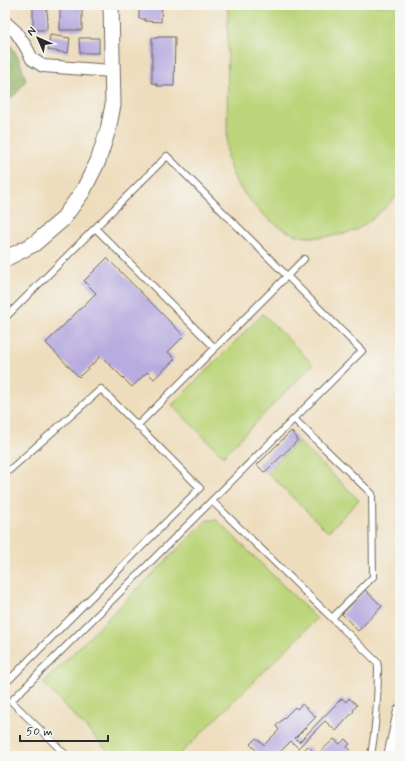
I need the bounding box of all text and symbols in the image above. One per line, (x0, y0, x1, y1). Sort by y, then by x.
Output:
north arrow (18, 18, 58, 58)
text: N (24, 24, 39, 39)
scale bar (20, 717, 108, 743)
text: 50 m (26, 724, 53, 740)

